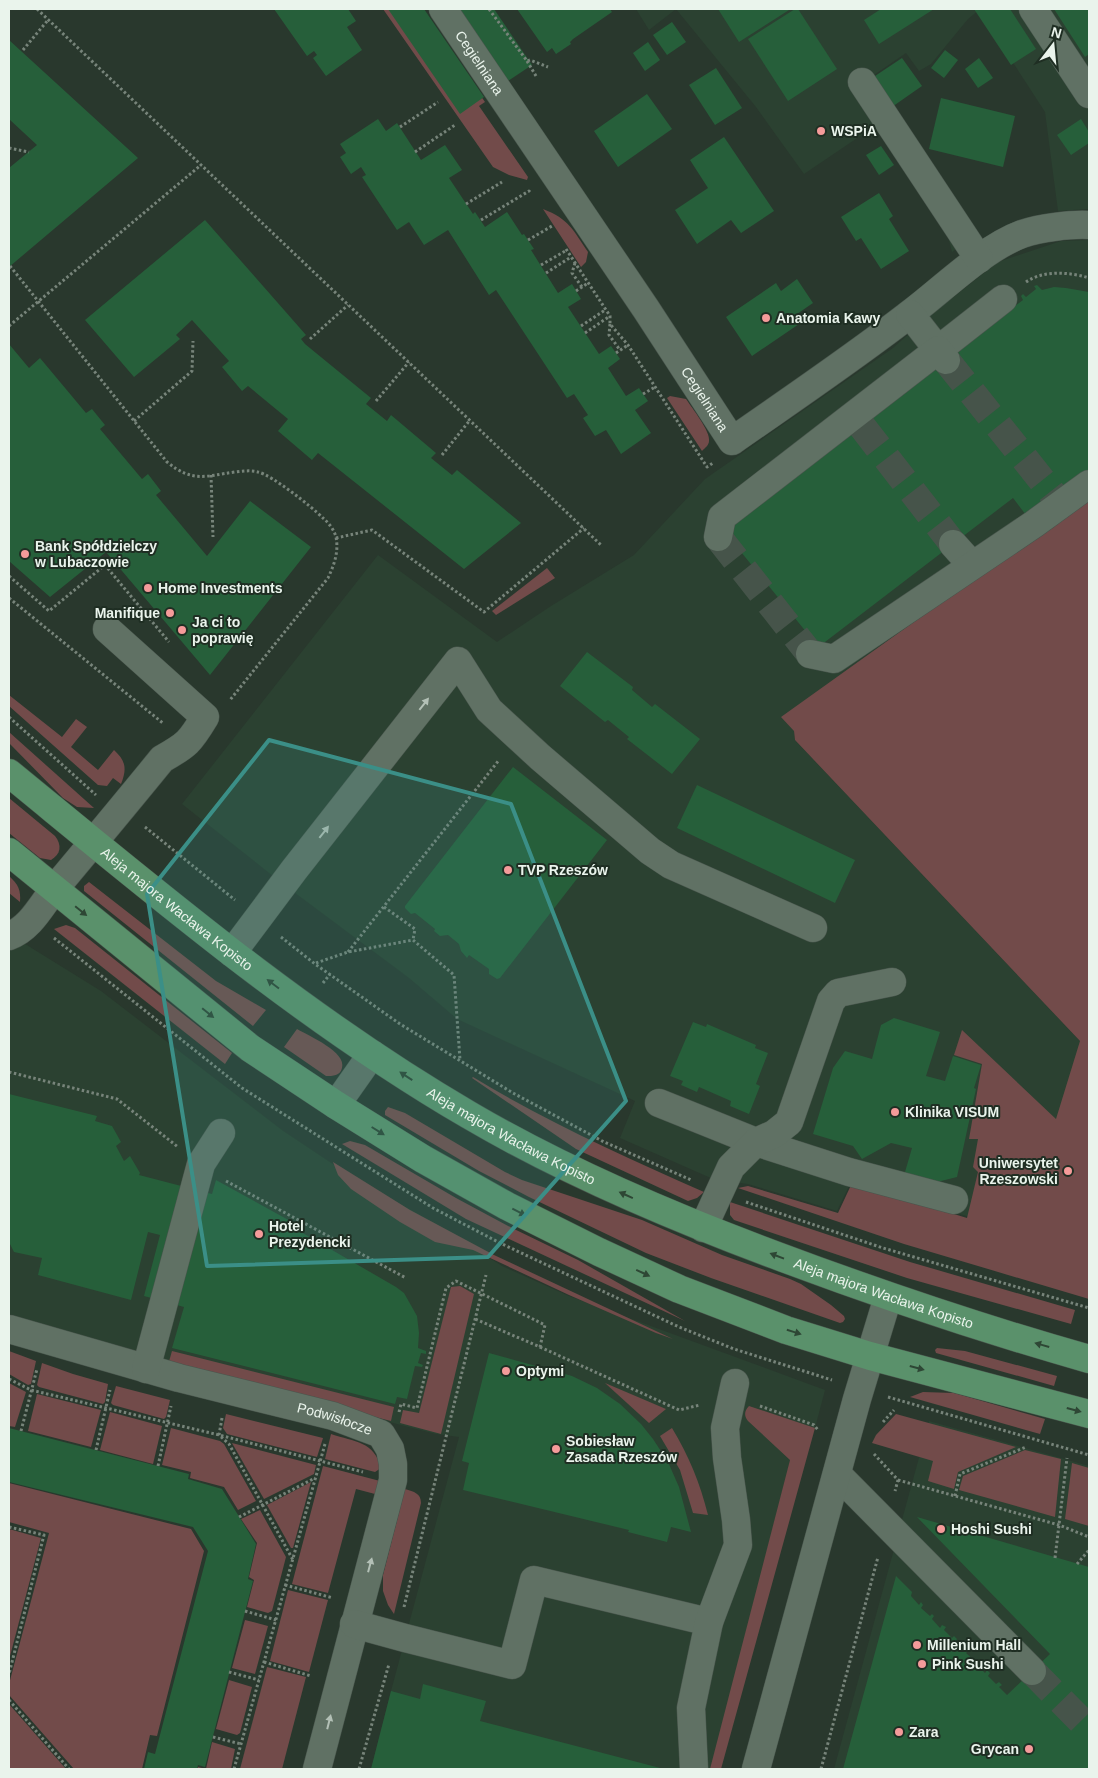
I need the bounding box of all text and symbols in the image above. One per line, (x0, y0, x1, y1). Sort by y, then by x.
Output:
north arrow (1028, 20, 1078, 70)
text: N (1050, 23, 1064, 42)
street label: Cegielniana (452, 28, 507, 98)
place label: WSPiA (831, 123, 877, 139)
marker: WSPiA (815, 125, 827, 137)
place label: Anatomia Kawy (776, 310, 880, 326)
marker: Anatomia Kawy (760, 312, 772, 324)
street label: Cegielniana (678, 364, 732, 435)
place label: Bank Spółdzielczy w Lubaczowie (34, 538, 157, 570)
marker: Bank Spółdzielczy w Lubaczowie (19, 548, 31, 560)
place label: Home Investments (158, 580, 283, 596)
marker: Home Investments (142, 582, 154, 594)
place label: Manifique (95, 605, 160, 621)
marker: Manifique (164, 607, 176, 619)
place label: Ja ci to poprawię (192, 614, 254, 646)
marker: Ja ci to poprawię (176, 624, 188, 636)
one-way arrow (419, 698, 430, 711)
one-way arrow (319, 825, 329, 839)
street label: Aleja majora Wacława Kopisto (98, 844, 256, 974)
place label: TVP Rzeszów (518, 862, 608, 878)
marker: TVP Rzeszów (502, 864, 514, 876)
one-way arrow (74, 906, 87, 917)
one-way arrow (266, 979, 280, 989)
one-way arrow (201, 1008, 214, 1019)
one-way arrow (400, 1072, 413, 1081)
street label: Aleja majora Wacława Kopisto (424, 1084, 598, 1188)
place label: Klinika VISUM (905, 1104, 999, 1120)
marker: Klinika VISUM (889, 1106, 901, 1118)
one-way arrow (371, 1126, 384, 1136)
place label: Uniwersytet Rzeszowski (979, 1155, 1058, 1187)
marker: Uniwersytet Rzeszowski (1062, 1165, 1074, 1177)
one-way arrow (619, 1190, 633, 1198)
one-way arrow (511, 1208, 526, 1216)
place label: Hotel Prezydencki (269, 1218, 351, 1250)
marker: Hotel Prezydencki (253, 1228, 265, 1240)
one-way arrow (769, 1252, 784, 1259)
street label: Aleja majora Wacława Kopisto (792, 1255, 976, 1332)
one-way arrow (636, 1269, 650, 1277)
one-way arrow (787, 1329, 802, 1337)
one-way arrow (1035, 1341, 1050, 1349)
place label: Optymi (516, 1363, 564, 1379)
one-way arrow (910, 1364, 925, 1372)
marker: Optymi (500, 1365, 512, 1377)
street label: Podwisłocze (296, 1399, 375, 1438)
one-way arrow (1067, 1406, 1082, 1414)
place label: Sobiesław Zasada Rzeszów (566, 1433, 677, 1465)
marker: Sobiesław Zasada Rzeszów (550, 1443, 562, 1455)
place label: Hoshi Sushi (951, 1521, 1032, 1537)
marker: Hoshi Sushi (935, 1523, 947, 1535)
one-way arrow (366, 1557, 374, 1572)
place label: Millenium Hall (927, 1637, 1021, 1653)
marker: Millenium Hall (911, 1639, 923, 1651)
place label: Pink Sushi (932, 1656, 1004, 1672)
marker: Pink Sushi (916, 1658, 928, 1670)
one-way arrow (325, 1715, 333, 1730)
place label: Zara (909, 1724, 939, 1740)
marker: Zara (893, 1726, 905, 1738)
place label: Grycan (971, 1741, 1019, 1757)
marker: Grycan (1023, 1743, 1035, 1755)

